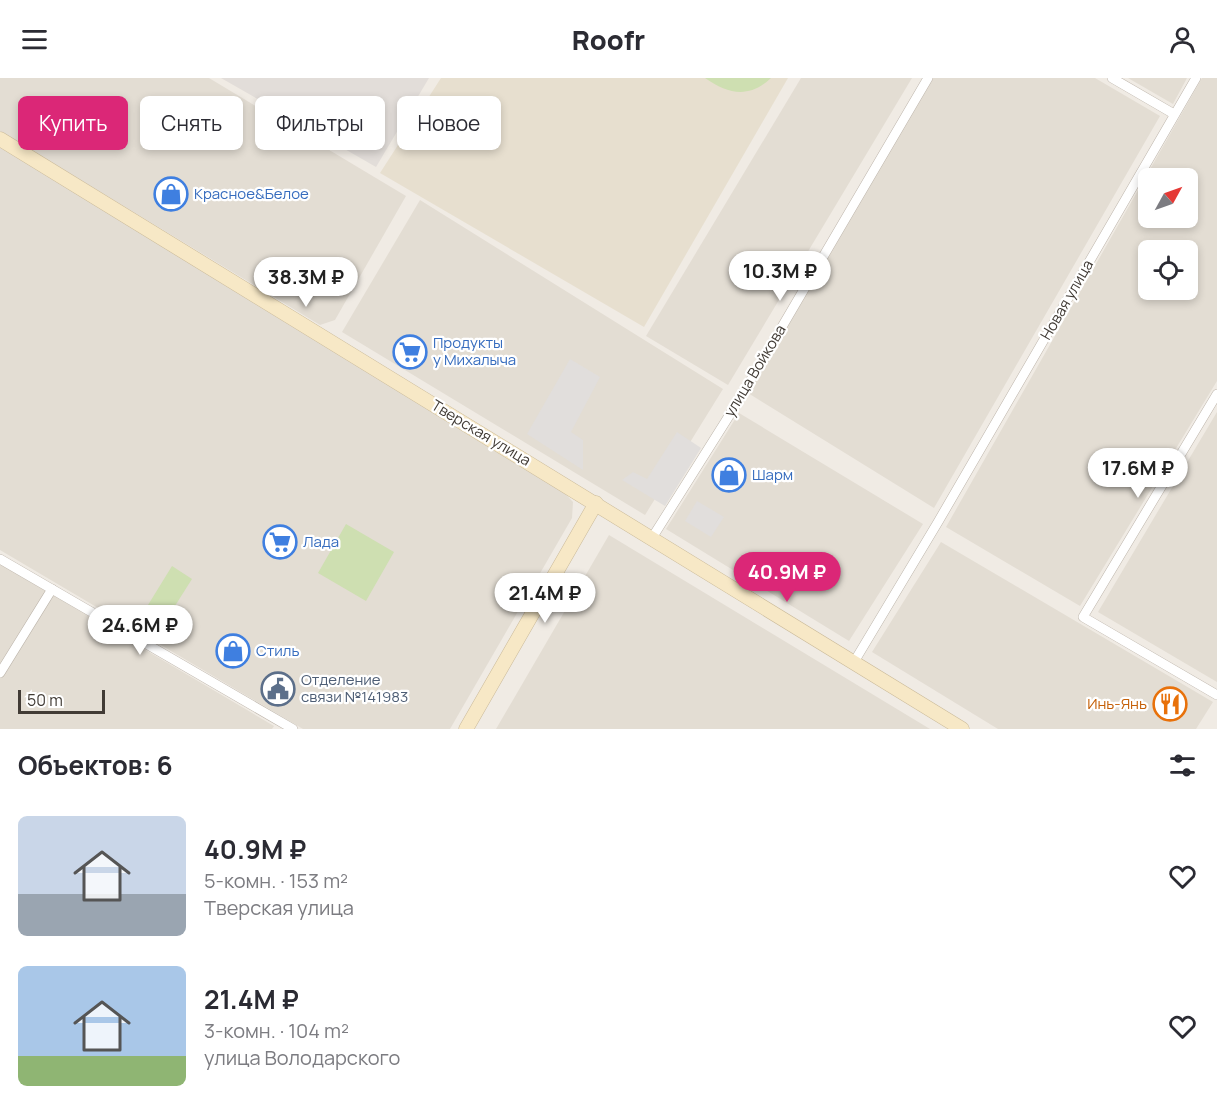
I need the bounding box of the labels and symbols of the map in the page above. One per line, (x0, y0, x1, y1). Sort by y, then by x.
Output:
north arrow (1138, 168, 1198, 228)
shop icon: Красное&Белое (153, 176, 189, 212)
place label: Красное&Белое (194, 183, 309, 204)
pin: 10.3M ₽ (725, 251, 835, 302)
street label: Новая улица (1035, 256, 1098, 344)
pin: 38.3M ₽ (251, 257, 361, 308)
street label: улица Войкова (719, 321, 790, 421)
place label: Продукты у Михалыча (433, 332, 516, 370)
supermarket icon: Продукты у Михалыча (392, 334, 428, 370)
street label: Тверская улица (428, 395, 535, 471)
pin: 17.6M ₽ (1083, 448, 1193, 499)
shop icon: Шарм (711, 457, 747, 493)
place label: Шарм (752, 464, 793, 485)
supermarket icon: Лада (262, 524, 298, 560)
place label: Лада (303, 531, 339, 552)
pin: 40.9M ₽ (732, 552, 842, 603)
pin: 21.4M ₽ (490, 573, 600, 624)
pin: 24.6M ₽ (85, 605, 195, 656)
shop icon: Стиль (215, 633, 251, 669)
place label: Стиль (256, 640, 300, 661)
place label: Отделение связи №141983 (301, 669, 408, 707)
public building icon: Отделение связи №141983 (260, 671, 296, 707)
restaurant icon: Инь-Янь (1152, 686, 1188, 722)
scale bar (18, 687, 105, 714)
place label: Инь-Янь (1087, 693, 1147, 714)

